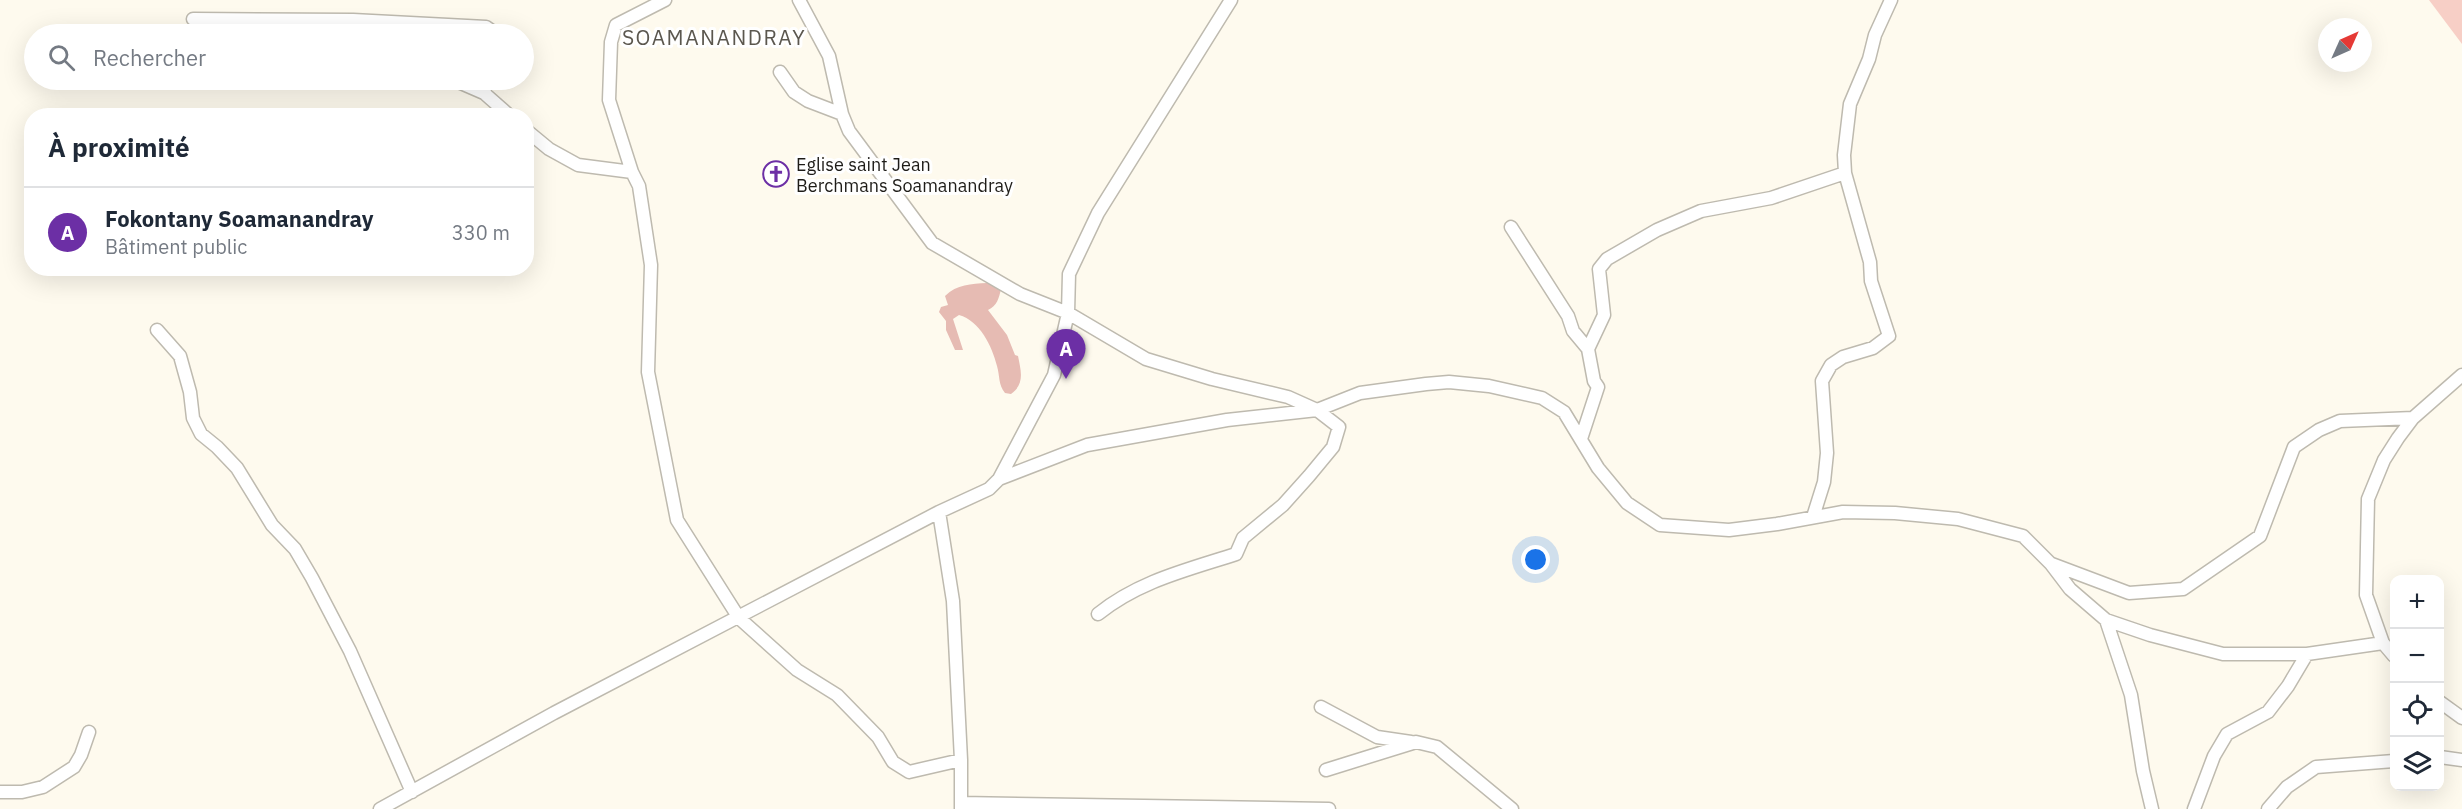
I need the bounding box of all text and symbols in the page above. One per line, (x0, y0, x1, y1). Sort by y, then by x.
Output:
north arrow (2318, 18, 2372, 72)
district label: SOAMANANDRAY (622, 23, 806, 51)
search box (24, 24, 534, 90)
icon: search (45, 41, 78, 74)
text: Rechercher (93, 43, 206, 72)
text: À proximité (48, 130, 190, 164)
place label: Eglise saint Jean Berchmans Soamanandray (796, 153, 1013, 197)
church icon: Eglise saint Jean Berchmans Soamanandray (761, 159, 791, 189)
text: Fokontany Soamanandray (105, 204, 374, 233)
text: A (61, 219, 74, 246)
text: 330 m (452, 219, 510, 246)
text: Bâtiment public (105, 233, 247, 260)
pin: A (1046, 330, 1086, 379)
your location (1521, 545, 1550, 574)
map controls (2390, 575, 2444, 791)
button: + (2390, 575, 2444, 629)
button: − (2390, 629, 2444, 683)
button: locate (2390, 683, 2444, 737)
button: layers (2390, 737, 2444, 791)

